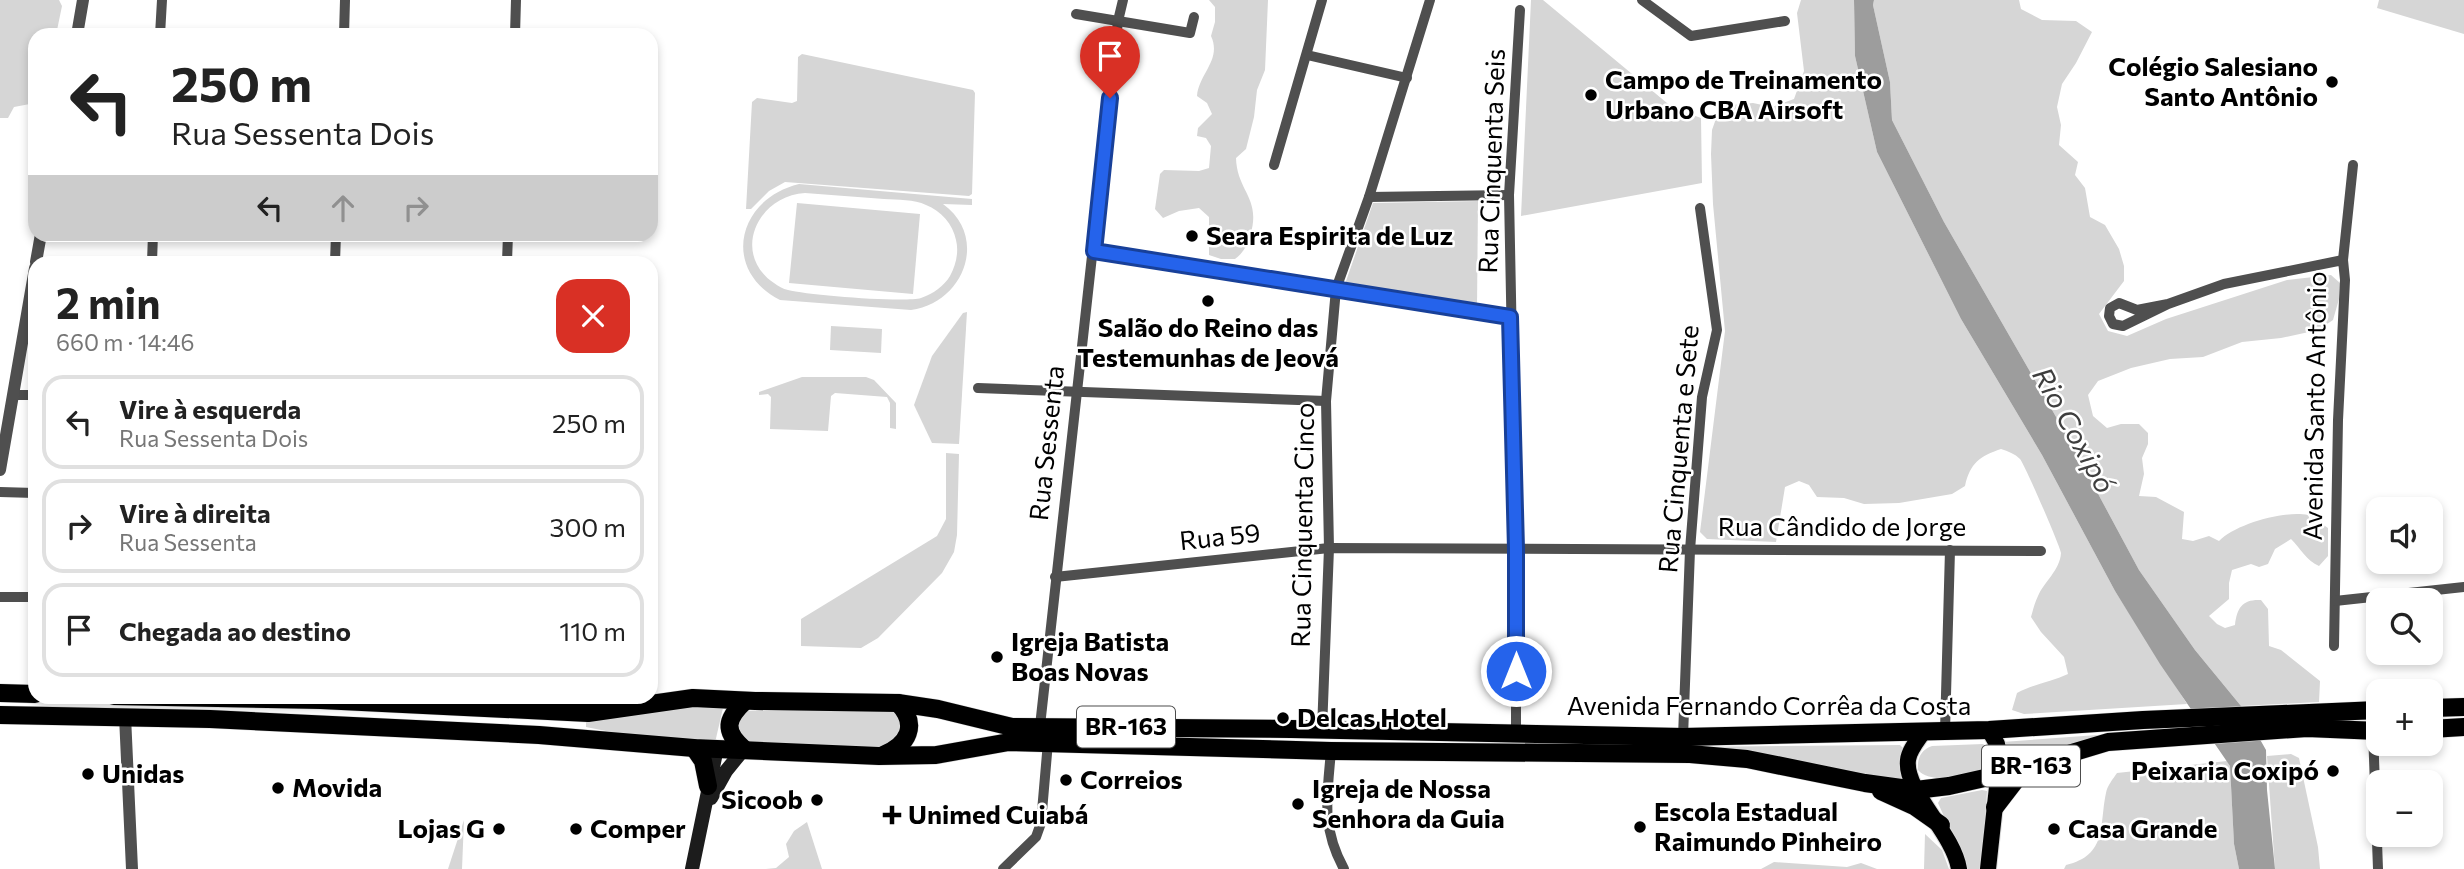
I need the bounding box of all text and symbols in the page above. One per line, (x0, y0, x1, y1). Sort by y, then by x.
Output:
pin (1080, 26, 1140, 98)
icon: arrive (1091, 37, 1129, 75)
street label: Rua Cinquenta Seis (1471, 48, 1510, 274)
place label: Colégio Salesiano Santo Antônio (2108, 50, 2318, 111)
text: 250 m (171, 52, 312, 112)
icon: left (56, 56, 147, 147)
place label: Campo de Treinamento Urbano CBA Airsoft (1605, 63, 1882, 124)
marker: Colégio Salesiano Santo Antônio (2324, 74, 2340, 90)
marker: Campo de Treinamento Urbano CBA Airsoft (1583, 87, 1599, 103)
text: Rua Sessenta Dois (171, 112, 434, 152)
icon: left (251, 189, 289, 227)
icon: ahead (324, 189, 362, 227)
icon: right (397, 189, 435, 227)
place label: Seara Espirita de Luz (1206, 219, 1453, 250)
marker: Seara Espirita de Luz (1184, 228, 1200, 244)
street label: Avenida Santo Antônio (2296, 271, 2331, 541)
text: 2 min (56, 276, 161, 328)
button: close (556, 279, 630, 353)
marker: Salão do Reino das Testemunhas de Jeová (1200, 293, 1216, 309)
place label: Salão do Reino das Testemunhas de Jeová (1077, 311, 1339, 372)
street label: Rua Cinquenta e Sete (1651, 323, 1704, 574)
text: 660 m · 14:46 (56, 328, 194, 356)
water label: Rio Coxipó (2026, 361, 2123, 498)
street label: Rua Sessenta (1022, 364, 1069, 522)
text: Vire à esquerda (119, 393, 301, 424)
street label: Rua Cinquenta Cinco (1284, 402, 1319, 648)
icon: left (60, 403, 98, 441)
text: 250 m (552, 407, 626, 438)
text: Rua Sessenta Dois (119, 424, 308, 452)
text: Vire à direita (119, 497, 271, 528)
map controls (2366, 497, 2443, 847)
button: sound (2366, 497, 2443, 574)
icon: right (60, 507, 98, 545)
street label: Rua Cândido de Jorge (1718, 510, 1966, 541)
text: 300 m (550, 511, 626, 542)
street label: Rua 59 (1178, 516, 1262, 555)
text: Rua Sessenta (119, 528, 257, 556)
button: search (2366, 588, 2443, 665)
icon: arrive (60, 611, 98, 649)
text: Chegada ao destino (119, 615, 351, 646)
text: 110 m (559, 615, 626, 646)
place label: Igreja Batista Boas Novas (1011, 625, 1169, 686)
position arrow (1479, 634, 1553, 708)
marker: Igreja Batista Boas Novas (989, 649, 1005, 665)
button: + (2366, 679, 2443, 756)
street label: Avenida Fernando Corrêa da Costa (1567, 689, 1971, 720)
place label: Delcas Hotel (1297, 701, 1447, 732)
road number: BR-163 (1077, 706, 1175, 748)
marker: Delcas Hotel (1275, 710, 1291, 726)
road number: BR-163 (1982, 746, 2080, 786)
place label: Peixaria Coxipó (2131, 754, 2319, 785)
place label: Unidas (102, 757, 184, 788)
place label: Correios (1080, 763, 1183, 794)
marker: Peixaria Coxipó (2325, 763, 2341, 779)
marker: Unidas (80, 766, 96, 782)
button: − (2366, 770, 2443, 847)
place label: Movida (292, 771, 382, 802)
marker: Correios (1058, 772, 1074, 788)
place label: Igreja de Nossa Senhora da Guia (1312, 772, 1505, 833)
marker: Movida (270, 780, 286, 796)
place label: Sicoob (721, 783, 803, 814)
marker: Sicoob (809, 792, 825, 808)
place label: Escola Estadual Raimundo Pinheiro (1654, 795, 1882, 856)
marker: Igreja de Nossa Senhora da Guia (1290, 796, 1306, 812)
place label: Unimed Cuiabá (908, 798, 1088, 829)
marker: Unimed Cuiabá (882, 805, 902, 825)
place label: Lojas G (397, 812, 485, 843)
place label: Comper (590, 812, 686, 843)
place label: Casa Grande (2068, 812, 2217, 843)
marker: Escola Estadual Raimundo Pinheiro (1632, 819, 1648, 835)
marker: Lojas G (491, 821, 507, 837)
marker: Comper (568, 821, 584, 837)
marker: Casa Grande (2046, 821, 2062, 837)

